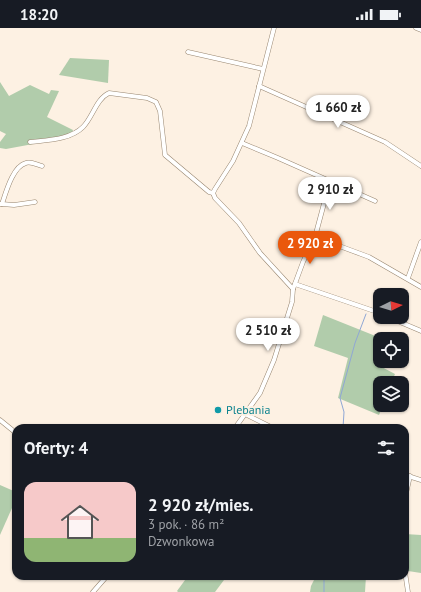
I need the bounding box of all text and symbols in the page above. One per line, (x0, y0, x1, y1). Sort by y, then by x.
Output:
text: 18:20 (20, 5, 58, 24)
pin: 1 660 zł (297, 95, 379, 129)
text: 1 660 zł (315, 99, 361, 116)
pin: 2 910 zł (289, 177, 371, 211)
text: 2 910 zł (307, 181, 353, 198)
pin: 2 920 zł (269, 231, 351, 265)
text: 2 920 zł (287, 235, 333, 252)
north arrow (373, 288, 409, 324)
map controls (373, 288, 409, 412)
pin: 2 510 zł (227, 318, 309, 352)
text: 2 510 zł (245, 322, 291, 339)
button: locate (373, 332, 409, 368)
button: layers (373, 376, 409, 412)
place label: Plebania (226, 402, 271, 417)
marker: Plebania (213, 405, 223, 415)
text: Oferty: 4 (24, 437, 88, 459)
icon: filters (375, 437, 397, 459)
text: 2 920 zł/mies. (148, 494, 254, 516)
icon: home (56, 498, 104, 546)
text: 3 pok. · 86 m² (148, 516, 224, 533)
text: Dzwonkowa (148, 533, 214, 550)

